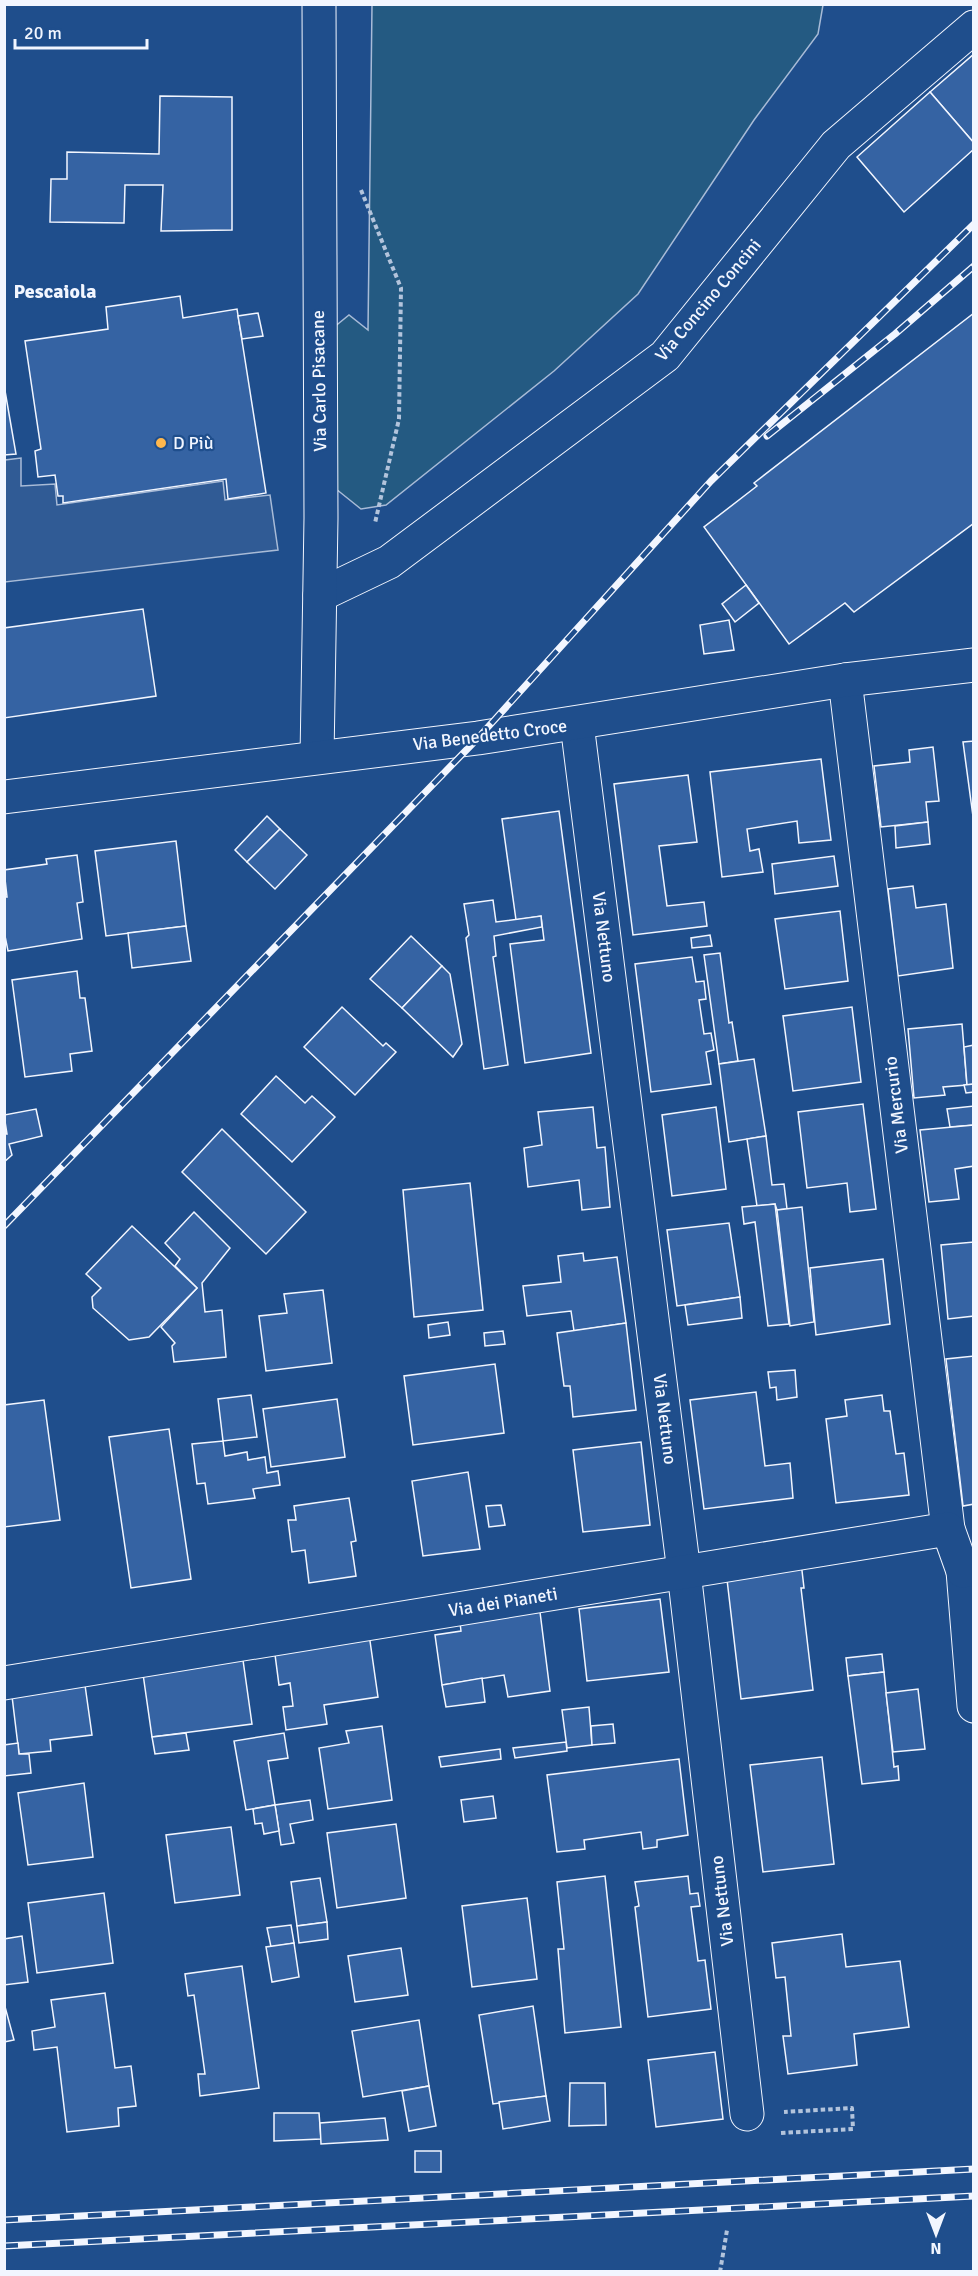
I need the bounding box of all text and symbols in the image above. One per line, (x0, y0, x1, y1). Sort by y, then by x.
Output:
scale bar (15, 12, 147, 50)
text: 20 m (24, 22, 62, 44)
street label: Via Concino Concini (650, 234, 766, 366)
district label: Pescaiola (14, 279, 96, 304)
street label: Via Carlo Pisacane (307, 310, 331, 452)
place label: D Più (173, 432, 214, 454)
marker: D Più (154, 436, 168, 450)
street label: Via Benedetto Croce (412, 715, 568, 755)
street label: Via Nettuno (588, 890, 620, 984)
street label: Via Mercurio (879, 1055, 913, 1155)
street label: Via Nettuno (649, 1372, 681, 1466)
street label: Via dei Pianeti (447, 1583, 559, 1621)
street label: Via Nettuno (706, 1854, 738, 1948)
north arrow (906, 2204, 966, 2264)
text: N (930, 2238, 942, 2258)

